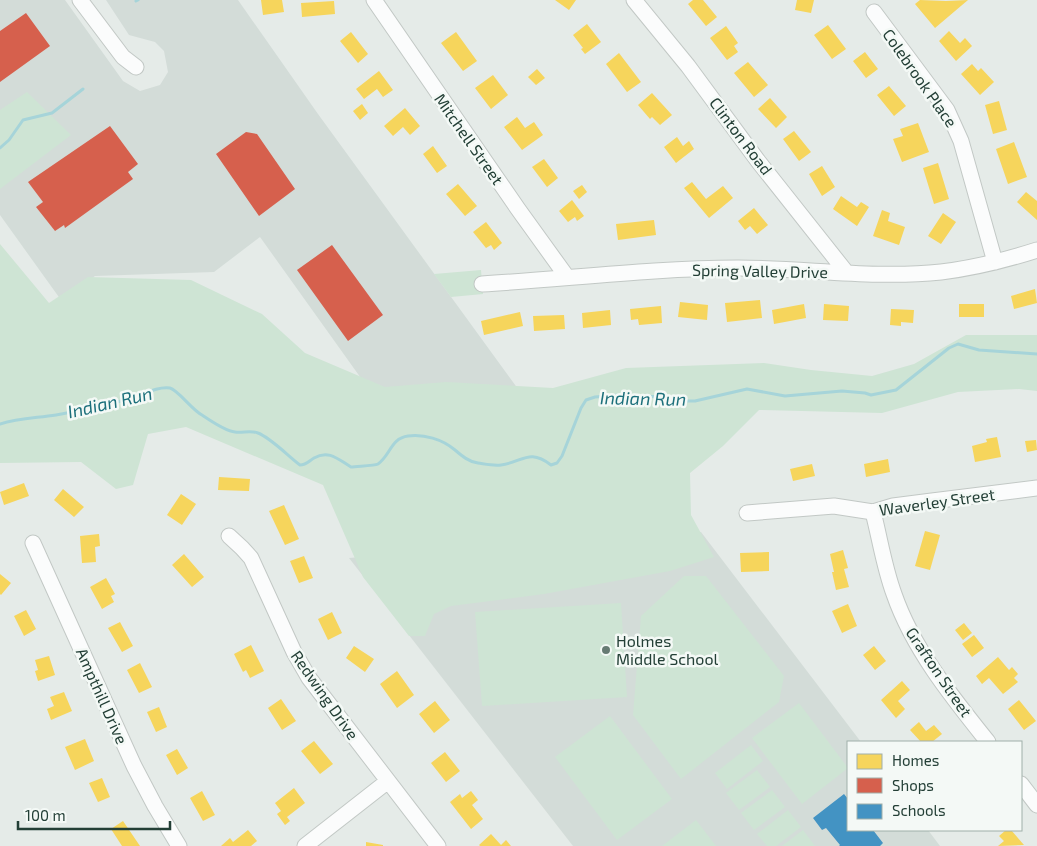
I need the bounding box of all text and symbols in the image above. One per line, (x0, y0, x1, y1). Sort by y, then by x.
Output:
street label: Colebrook Place (879, 25, 961, 131)
street label: Mitchell Street (431, 89, 508, 188)
street label: Clinton Road (706, 93, 777, 178)
street label: Spring Valley Drive (692, 260, 828, 281)
water label: Indian Run (65, 382, 154, 422)
water label: Indian Run (600, 386, 686, 410)
street label: Waverley Street (878, 484, 996, 519)
street label: Grafton Street (903, 623, 976, 720)
place label: Holmes Middle School (616, 631, 719, 668)
marker: Holmes Middle School (600, 644, 612, 656)
street label: Ampthill Drive (73, 645, 132, 747)
street label: Redwing Drive (288, 646, 363, 743)
legend (847, 741, 1022, 831)
text: Homes (892, 751, 939, 769)
text: Shops (892, 776, 934, 794)
scale bar (18, 798, 170, 830)
text: Schools (892, 801, 946, 819)
text: 100 m (25, 806, 66, 824)

